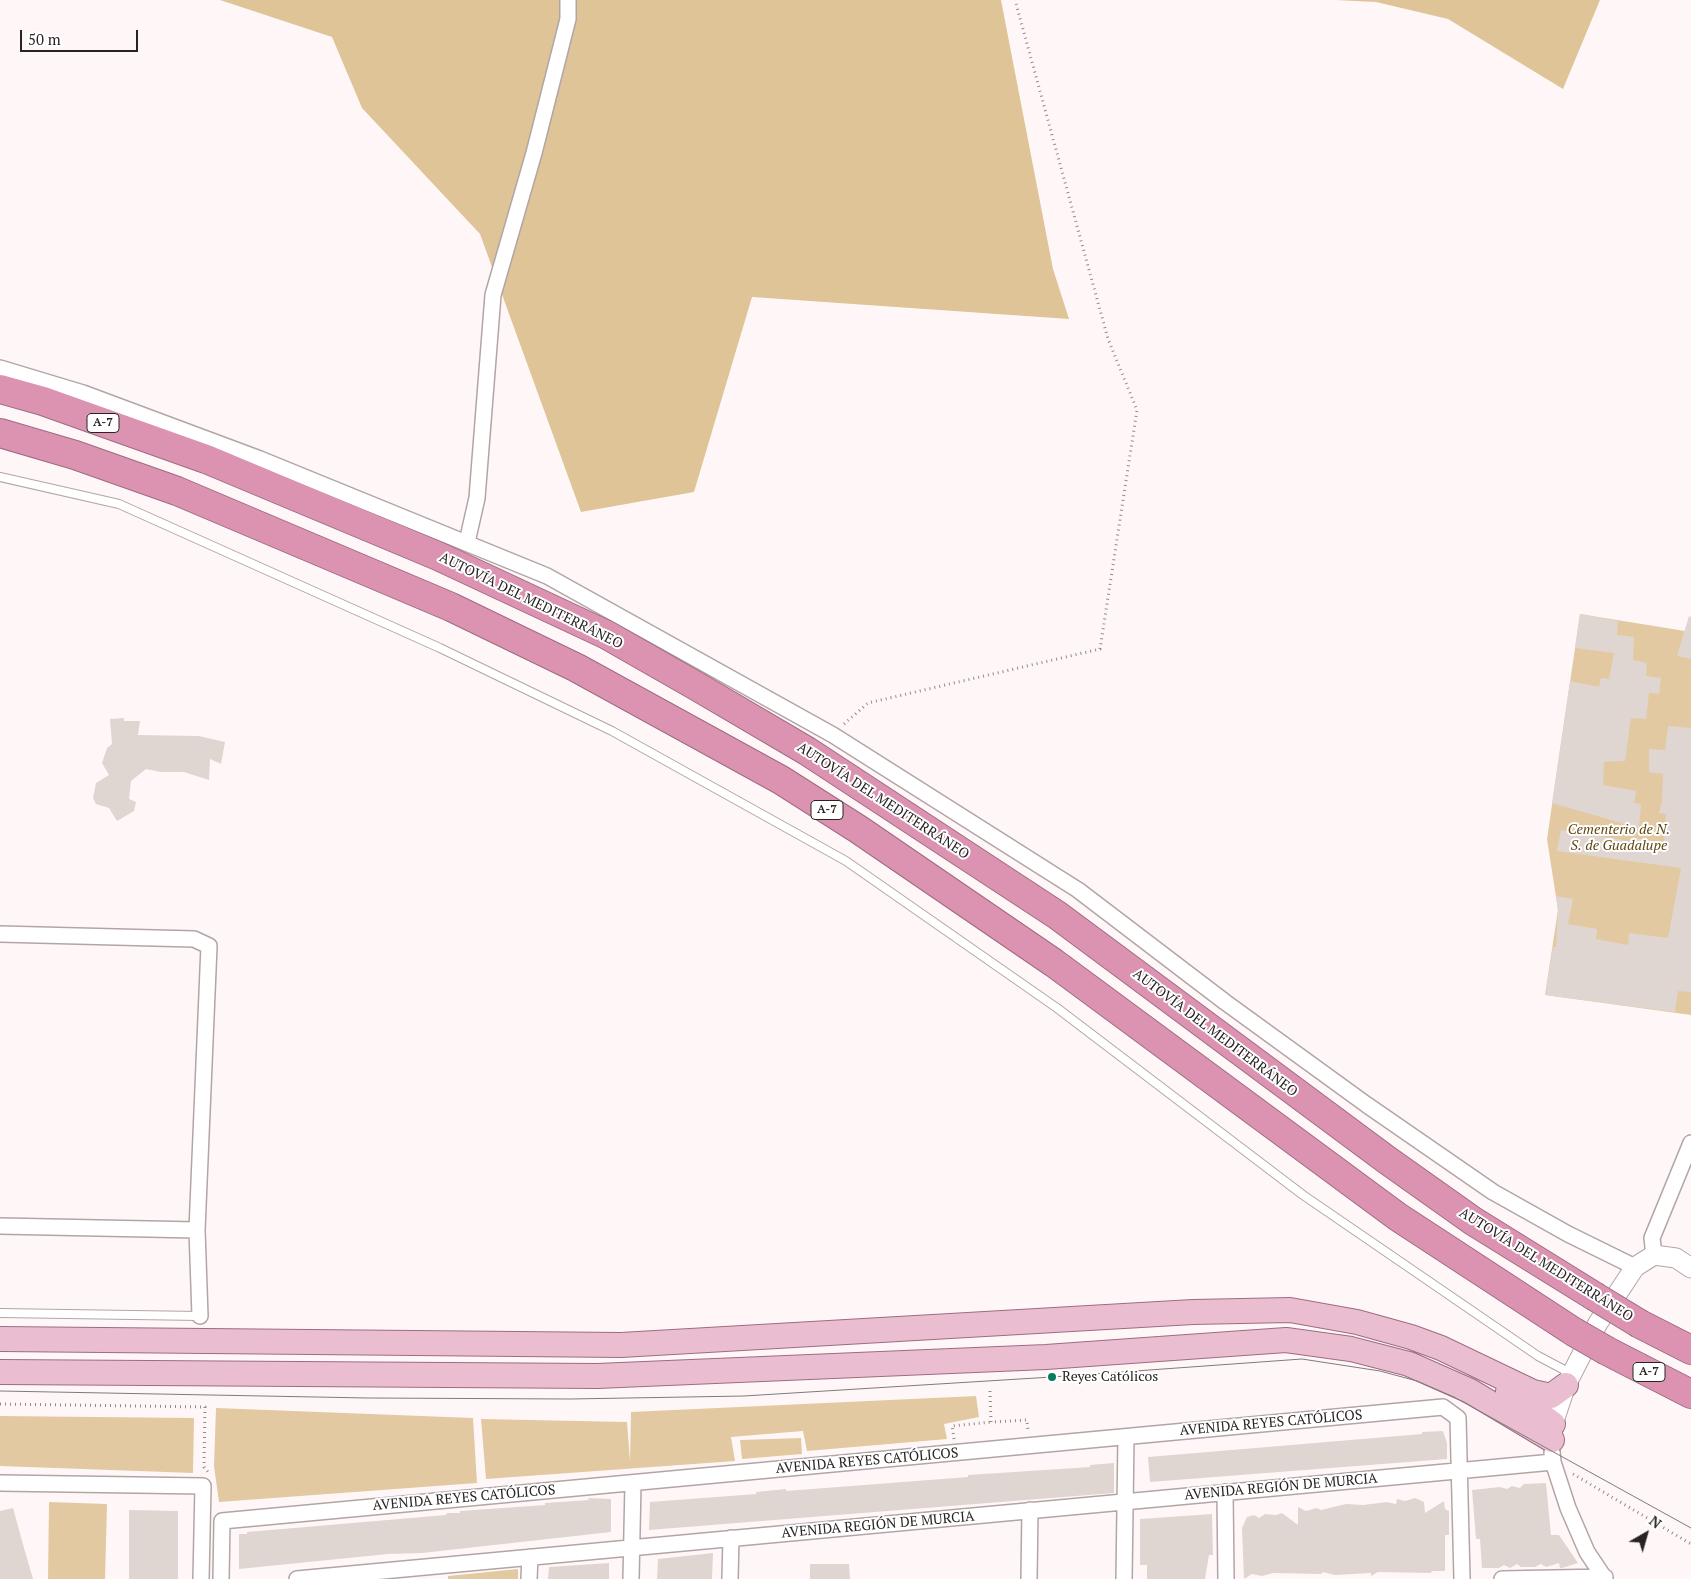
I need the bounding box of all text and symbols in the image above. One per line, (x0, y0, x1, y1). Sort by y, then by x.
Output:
scale bar (22, 20, 140, 52)
text: 50 m (28, 29, 61, 49)
road number: A-7 (87, 413, 119, 432)
street label: AUTOVÍA DEL MEDITERRÁNEO (437, 549, 625, 653)
street label: AUTOVÍA DEL MEDITERRÁNEO (794, 739, 972, 863)
road number: A-7 (811, 800, 843, 820)
park label: Cementerio de N. S. de Guadalupe (1568, 822, 1670, 854)
street label: AUTOVÍA DEL MEDITERRÁNEO (1129, 966, 1301, 1100)
street label: AUTOVÍA DEL MEDITERRÁNEO (1456, 1204, 1636, 1326)
road number: A-7 (1633, 1362, 1665, 1381)
place label: Reyes Católicos (1062, 1369, 1158, 1385)
marker: Reyes Católicos (1046, 1371, 1058, 1383)
street label: AVENIDA REYES CATÓLICOS (1179, 1407, 1363, 1439)
street label: AVENIDA REYES CATÓLICOS (775, 1445, 959, 1477)
street label: AVENIDA REGIÓN DE MURCIA (1184, 1470, 1378, 1504)
street label: AVENIDA REYES CATÓLICOS (372, 1482, 556, 1514)
street label: AVENIDA REGIÓN DE MURCIA (781, 1508, 975, 1542)
north arrow (1621, 1509, 1671, 1559)
text: N (1646, 1511, 1666, 1533)

